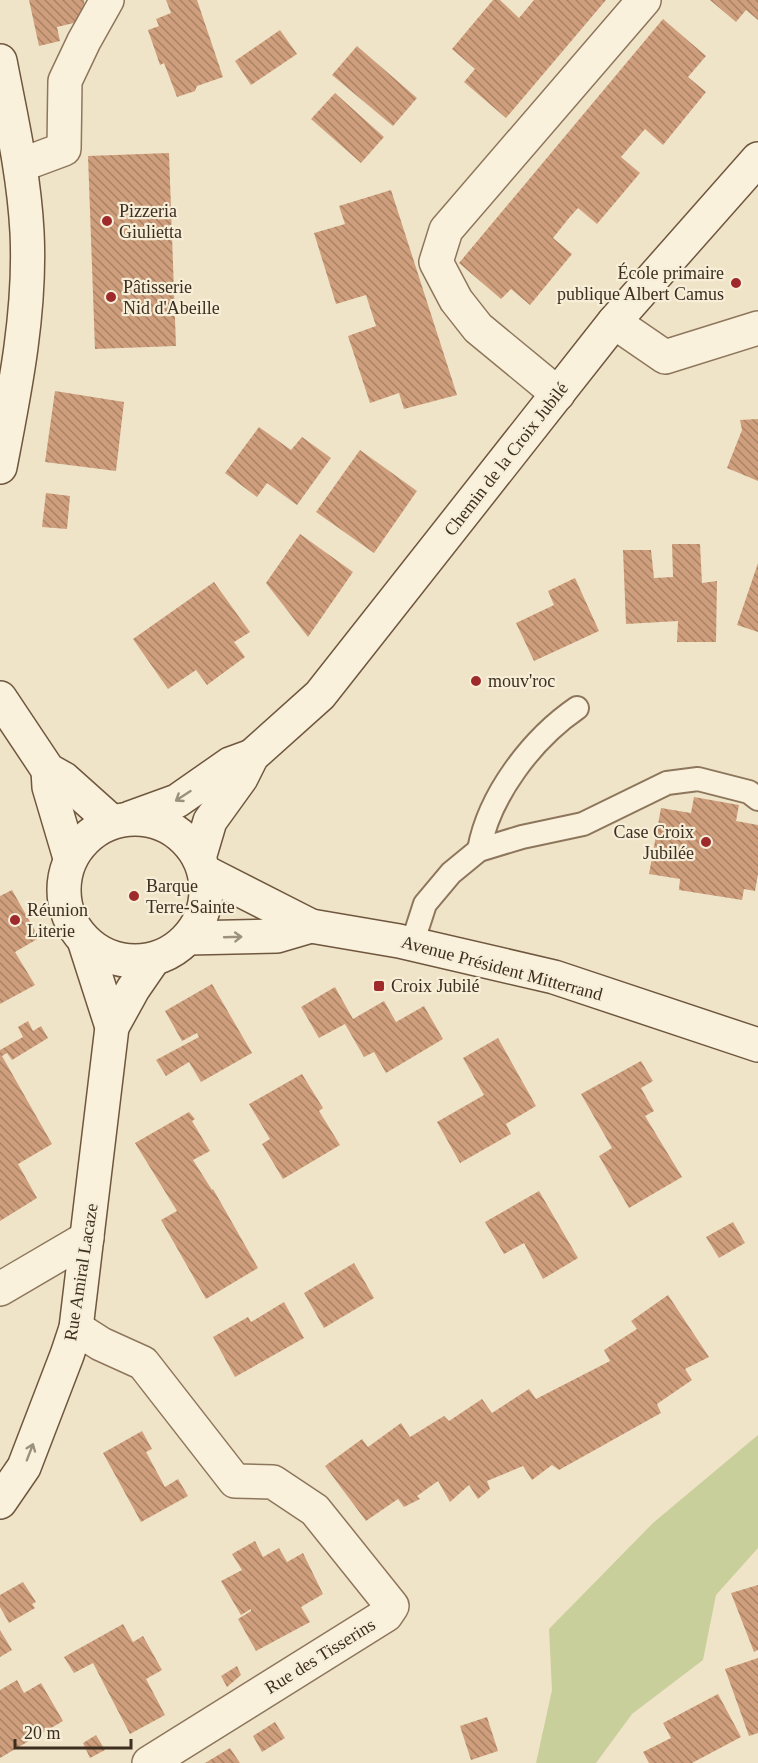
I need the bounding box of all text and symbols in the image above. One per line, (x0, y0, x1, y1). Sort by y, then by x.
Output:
place label: Pizzeria Giulietta (119, 201, 182, 242)
marker: Pizzeria Giulietta (100, 214, 114, 228)
place label: École primaire publique Albert Camus (557, 262, 724, 304)
marker: École primaire publique Albert Camus (729, 276, 743, 290)
place label: Pâtisserie Nid d'Abeille (123, 277, 220, 318)
marker: Pâtisserie Nid d'Abeille (104, 290, 118, 304)
street label: Chemin de la Croix Jubilé (440, 378, 572, 540)
place label: mouv'roc (488, 671, 555, 691)
marker: mouv'roc (469, 674, 483, 688)
one-way arrow (175, 791, 192, 803)
place label: Case Croix Jubilée (614, 822, 694, 863)
marker: Case Croix Jubilée (699, 835, 713, 849)
place label: Barque Terre-Sainte (146, 876, 235, 917)
marker: Barque Terre-Sainte (127, 889, 141, 903)
place label: Réunion Literie (27, 900, 88, 941)
marker: Réunion Literie (8, 913, 22, 927)
one-way arrow (222, 931, 242, 943)
street label: Avenue Président Mitterrand (399, 931, 605, 1005)
place label: Croix Jubilé (391, 976, 480, 996)
marker: Croix Jubilé (372, 979, 386, 993)
street label: Rue Amiral Lacaze (60, 1202, 102, 1342)
one-way arrow (25, 1443, 36, 1462)
street label: Rue des Tisserins (261, 1614, 379, 1698)
scale bar (15, 1712, 130, 1750)
text: 20 m (24, 1723, 61, 1743)

